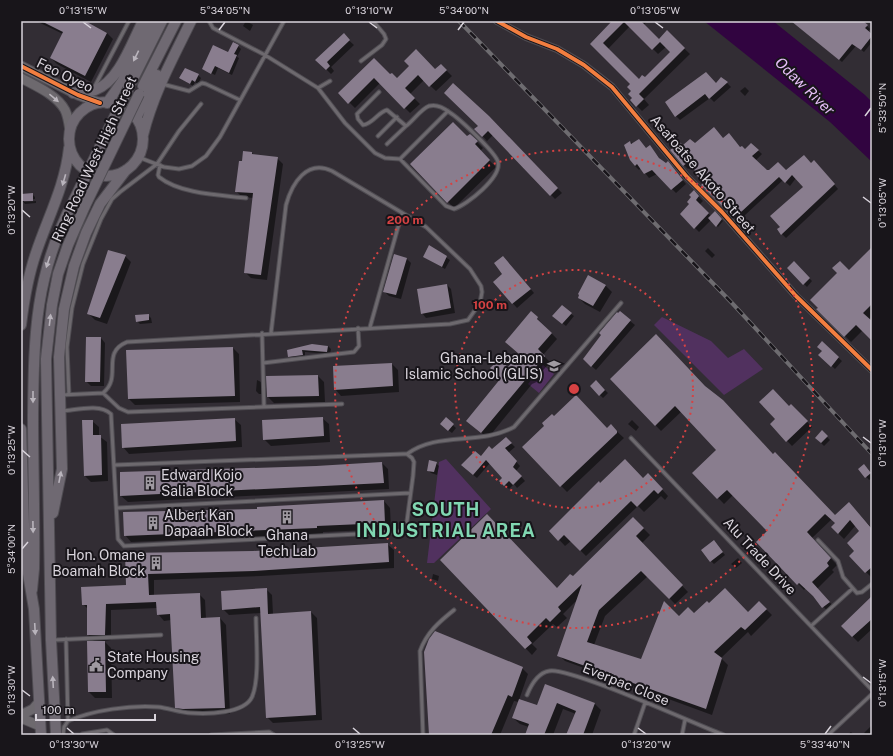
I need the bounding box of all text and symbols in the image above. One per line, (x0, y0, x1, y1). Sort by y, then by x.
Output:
text: 0°13'15"W (59, 4, 107, 16)
text: 5°34'05"N (200, 4, 250, 16)
text: 0°13'10"W (345, 4, 393, 16)
text: 5°34'00"N (439, 4, 489, 16)
text: 0°13'05"W (630, 4, 680, 16)
one-way arrow (133, 50, 139, 61)
street label: Feo Oyeo (34, 54, 96, 96)
water label: Odaw River (772, 54, 838, 119)
street label: Ring Road West High Street (49, 74, 139, 244)
text: 5°33'50"N (876, 83, 888, 133)
one-way arrow (48, 94, 59, 103)
street label: Asafoatse Akoto Street (647, 112, 759, 236)
one-way arrow (60, 174, 66, 186)
text: 0°13'05"W (876, 178, 888, 228)
text: 0°13'20"W (5, 185, 17, 235)
text: 200 m (387, 213, 423, 227)
one-way arrow (45, 256, 51, 268)
text: 100 m (473, 298, 507, 312)
one-way arrow (47, 314, 53, 326)
place label: Ghana-Lebanon Islamic School (GLIS) (405, 350, 543, 382)
school or university icon: Ghana-Lebanon Islamic School (GLIS) (546, 358, 562, 374)
centre of rings (567, 382, 581, 396)
one-way arrow (30, 391, 36, 404)
text: 0°13'10"W (876, 419, 888, 467)
text: 0°13'25"W (5, 425, 17, 475)
place label: Edward Kojo Salia Block (161, 467, 242, 499)
one-way arrow (57, 471, 63, 483)
building icon: Edward Kojo Salia Block (142, 475, 158, 491)
district label: SOUTH INDUSTRIAL AREA (356, 499, 536, 541)
place label: Albert Kan Dapaah Block (164, 507, 253, 539)
building icon: Ghana Tech Lab (279, 509, 295, 525)
street label: Alu Trade Drive (720, 514, 800, 598)
building icon: Albert Kan Dapaah Block (145, 515, 161, 531)
one-way arrow (30, 521, 37, 533)
text: 5°34'00"N (5, 524, 17, 574)
place label: Ghana Tech Lab (258, 527, 316, 559)
place label: Hon. Omane Boamah Block (52, 547, 145, 579)
building icon: Hon. Omane Boamah Block (148, 555, 164, 571)
one-way arrow (31, 623, 38, 635)
place label: State Housing Company (107, 649, 200, 681)
public building icon: State Housing Company (88, 657, 104, 673)
street label: Everpac Close (580, 659, 672, 709)
text: 0°13'15"W (876, 659, 888, 707)
text: 0°13'30"W (5, 665, 17, 715)
one-way arrow (50, 675, 56, 688)
scale bar (36, 696, 155, 722)
text: 100 m (42, 703, 75, 717)
text: 0°13'30"W (49, 738, 99, 750)
text: 0°13'25"W (335, 738, 385, 750)
text: 0°13'20"W (621, 738, 671, 750)
text: 5°33'40"N (800, 738, 850, 750)

